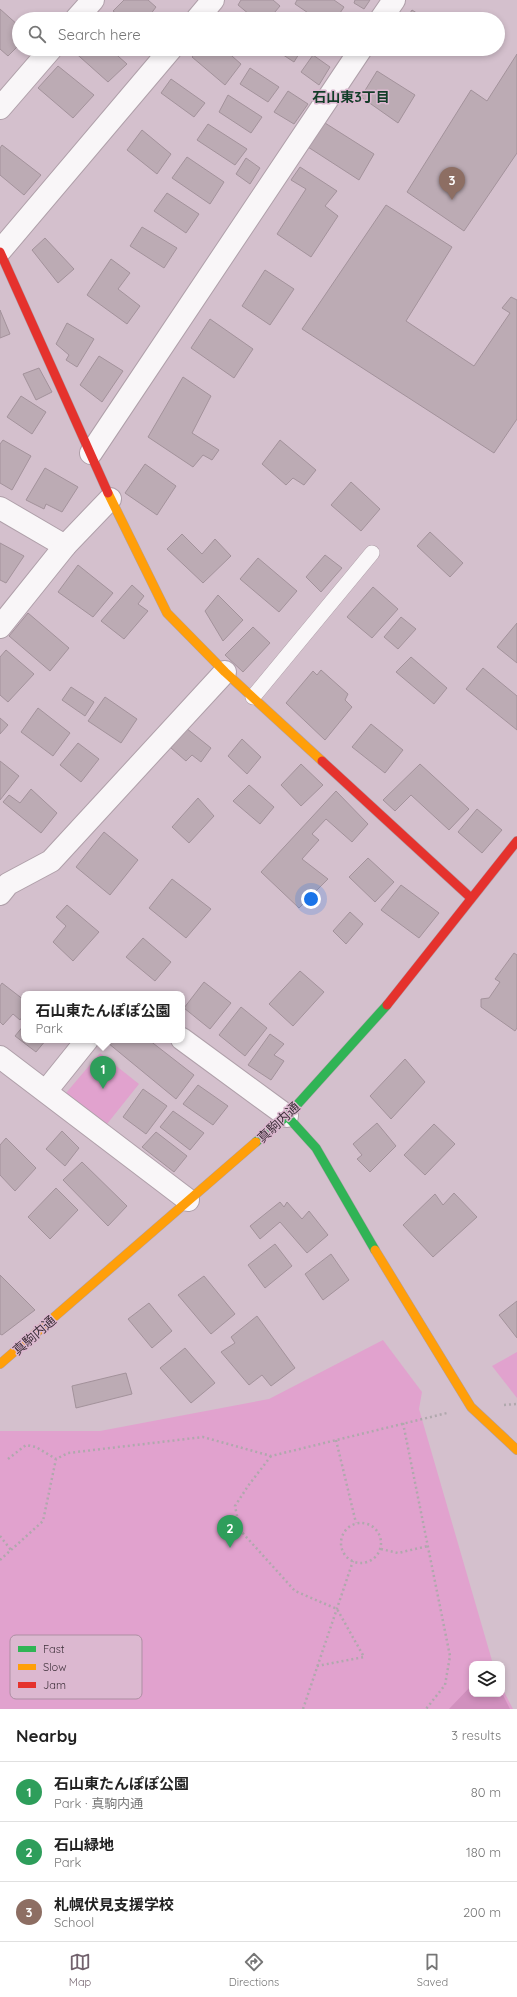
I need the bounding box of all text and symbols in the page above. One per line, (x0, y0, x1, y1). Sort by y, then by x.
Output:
search box (12, 12, 505, 56)
icon: search (26, 23, 48, 45)
text: Search here (58, 25, 141, 44)
district label: 石山東3丁目 (312, 88, 390, 106)
pin: 3 (439, 167, 465, 200)
your location (301, 889, 321, 909)
popup (21, 991, 185, 1043)
text: 石山東たんぽぽ公園 (35, 1001, 171, 1020)
text: Park (35, 1020, 63, 1036)
pin: 1 (90, 1056, 116, 1089)
street label: 真駒内通 (254, 1098, 302, 1146)
street label: 真駒内通 (9, 1312, 59, 1358)
pin: 2 (217, 1515, 243, 1548)
legend (10, 1635, 142, 1699)
text: Fast (43, 1642, 65, 1656)
text: Slow (43, 1660, 67, 1674)
map controls (469, 1661, 505, 1697)
button: layers (469, 1661, 505, 1697)
text: Jam (43, 1678, 66, 1692)
text: Nearby (16, 1725, 77, 1746)
text: 3 results (451, 1727, 501, 1743)
text: 石山東たんぽぽ公園 (54, 1774, 189, 1793)
text: 1 (26, 1784, 32, 1800)
text: 80 m (471, 1784, 501, 1800)
text: Park · 真駒内通 (54, 1795, 143, 1811)
text: 石山緑地 (54, 1835, 114, 1854)
text: 2 (25, 1844, 33, 1860)
text: 180 m (466, 1844, 501, 1860)
text: Park (54, 1854, 82, 1870)
text: 札幌伏見支援学校 (54, 1895, 174, 1914)
text: 3 (26, 1904, 32, 1920)
text: 200 m (463, 1904, 501, 1920)
text: School (54, 1914, 94, 1930)
tab: Map (69, 1951, 91, 1989)
tab: Directions (229, 1951, 279, 1989)
tab: Saved (417, 1951, 448, 1989)

